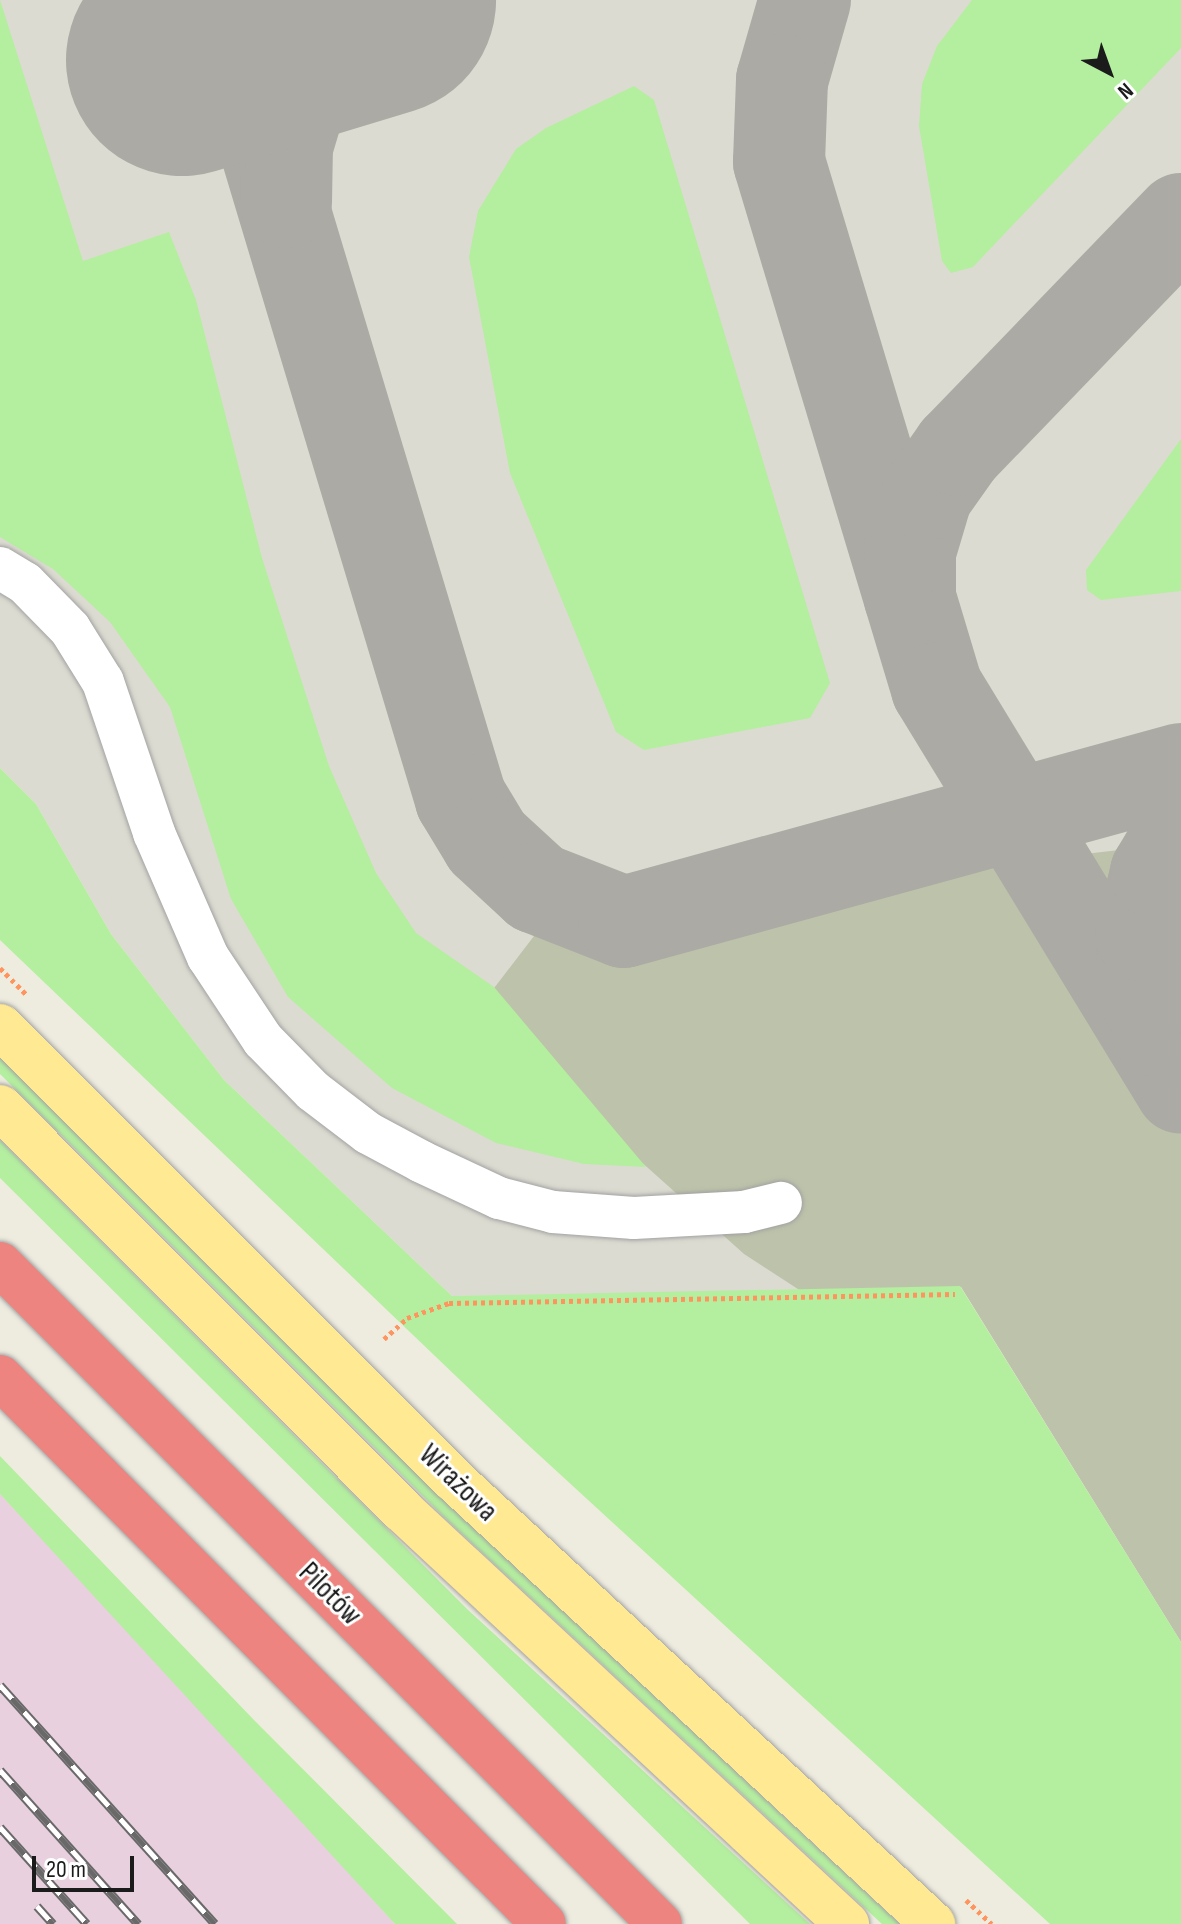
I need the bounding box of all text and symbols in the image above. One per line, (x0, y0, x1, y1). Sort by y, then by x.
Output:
north arrow (1069, 32, 1149, 112)
text: N (1112, 76, 1138, 105)
street label: Wirażowa (411, 1437, 505, 1529)
street label: Pilotów (291, 1555, 369, 1633)
scale bar (36, 1840, 138, 1890)
text: 20 m (46, 1855, 86, 1884)

